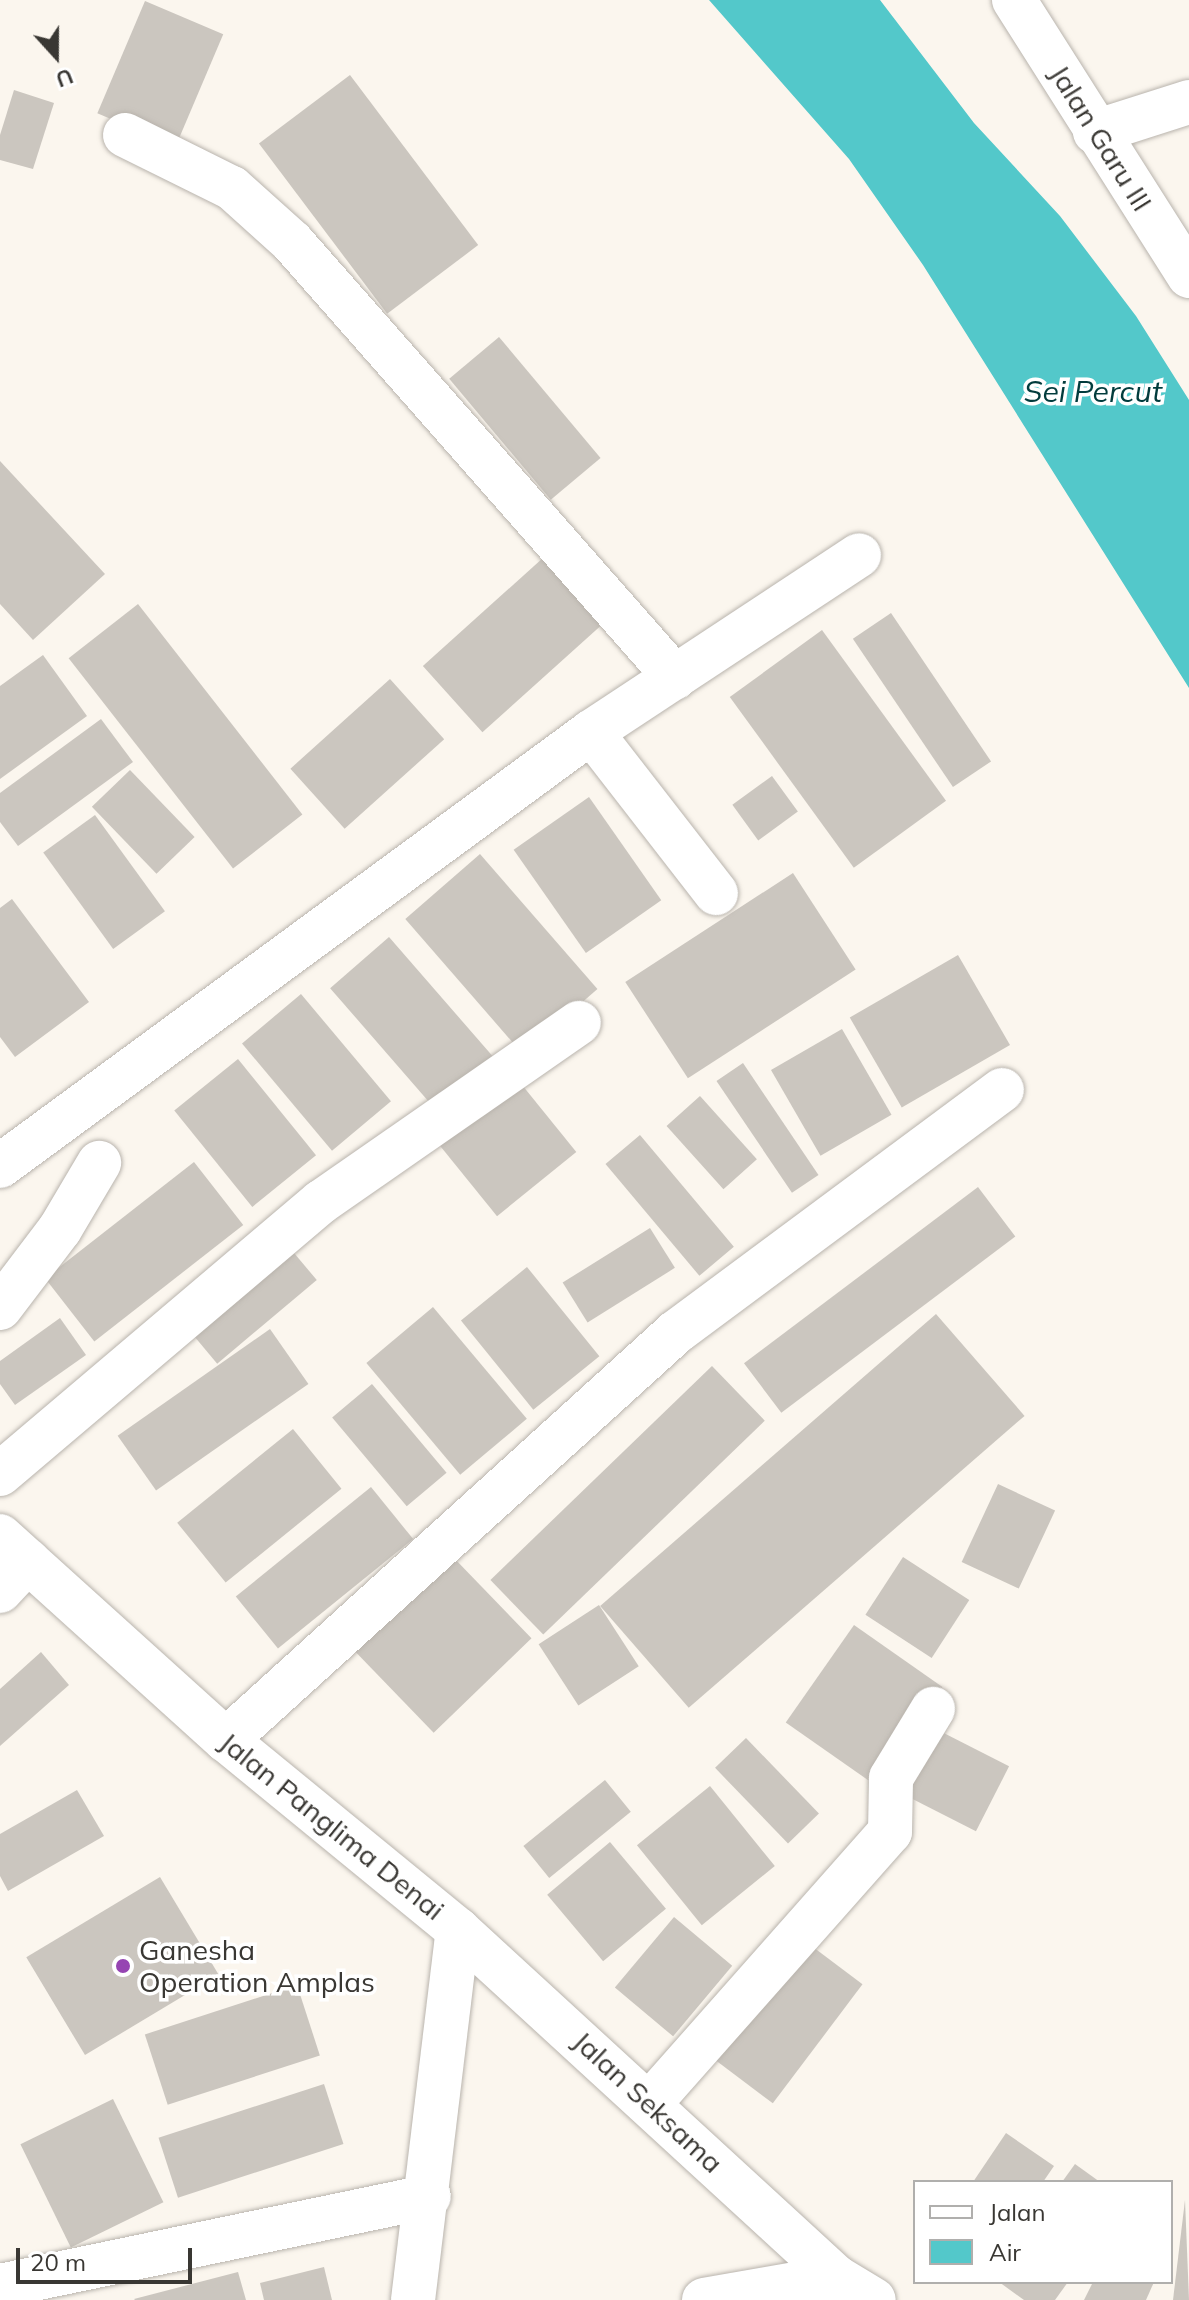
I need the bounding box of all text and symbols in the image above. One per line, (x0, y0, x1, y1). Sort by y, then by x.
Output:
north arrow (16, 16, 96, 96)
street label: Jalan Garu III (1043, 59, 1159, 217)
text: U (52, 62, 77, 94)
water label: Sei Percut (1024, 373, 1162, 409)
street label: Jalan Panglima Denai (213, 1725, 451, 1927)
place label: Ganesha Operation Amplas (139, 1933, 375, 1999)
marker: Ganesha Operation Amplas (114, 1957, 132, 1975)
street label: Jalan Seksama (566, 2024, 730, 2180)
legend (913, 2180, 1173, 2284)
text: Jalan (989, 2197, 1045, 2227)
scale bar (20, 2232, 196, 2282)
text: Air (989, 2237, 1021, 2267)
text: 20 m (30, 2247, 86, 2277)

